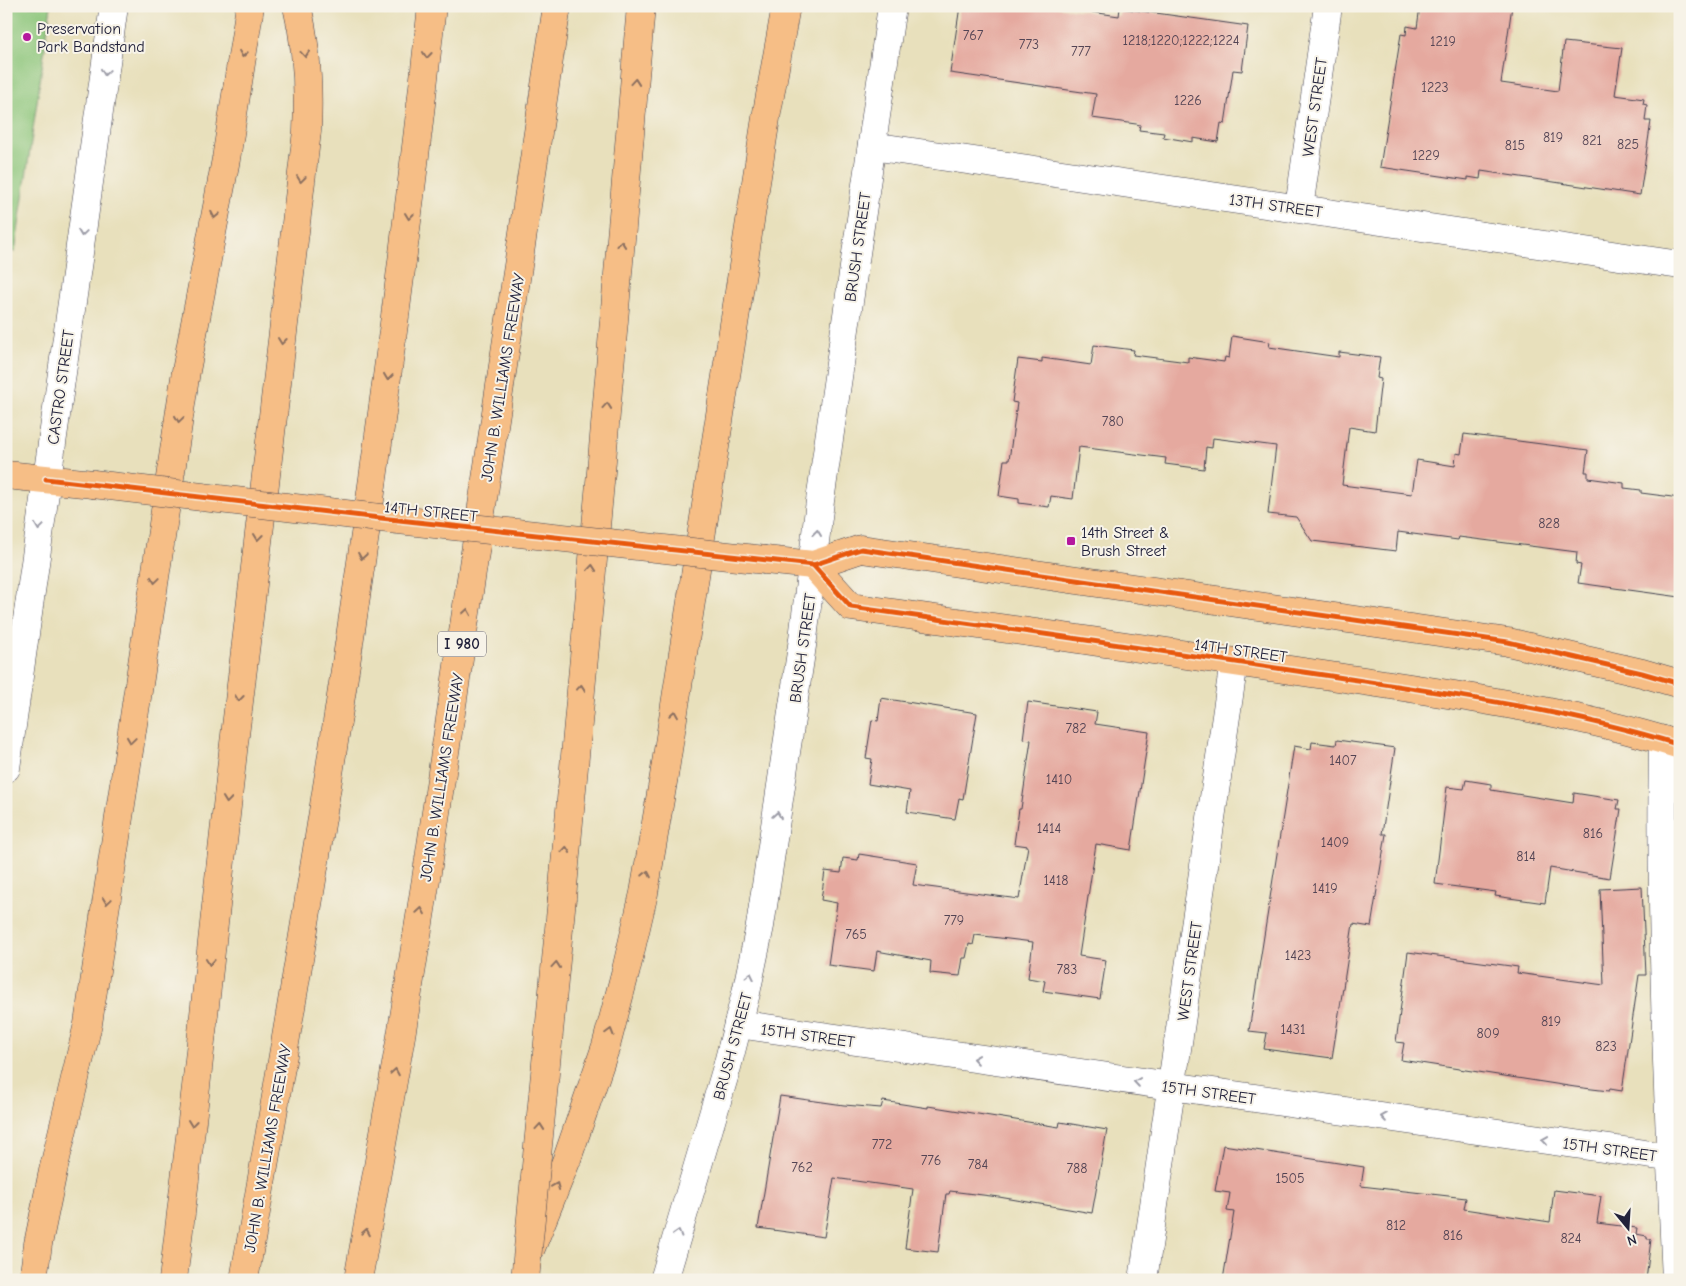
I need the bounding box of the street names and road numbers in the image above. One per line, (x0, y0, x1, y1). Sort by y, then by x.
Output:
street label: WEST STREET (1299, 56, 1331, 158)
street label: BRUSH STREET (841, 190, 875, 303)
street label: 13TH STREET (1228, 191, 1324, 222)
street label: JOHN B. WILLIAMS FREEWAY (478, 271, 528, 483)
street label: CASTRO STREET (44, 328, 78, 446)
street label: 14TH STREET (383, 498, 479, 526)
street label: BRUSH STREET (786, 591, 820, 704)
road number: I 980 (438, 632, 486, 656)
street label: 14TH STREET (1193, 636, 1289, 667)
street label: JOHN B. WILLIAMS FREEWAY (417, 671, 467, 883)
street label: WEST STREET (1174, 920, 1206, 1022)
street label: BRUSH STREET (710, 990, 756, 1102)
street label: 15TH STREET (760, 1020, 857, 1052)
street label: JOHN B. WILLIAMS FREEWAY (241, 1042, 295, 1254)
street label: 15TH STREET (1161, 1077, 1258, 1109)
street label: 15TH STREET (1562, 1134, 1659, 1166)

